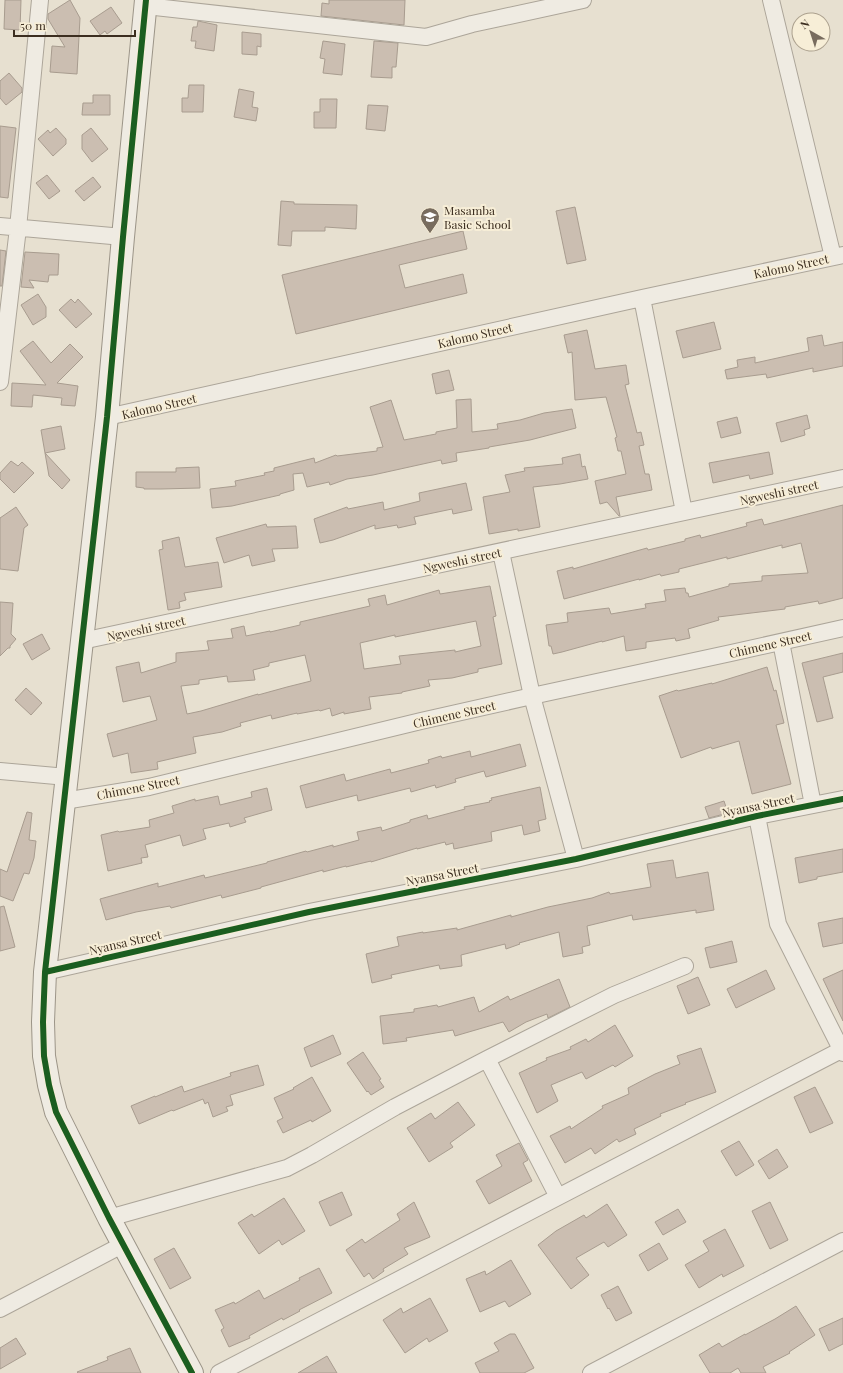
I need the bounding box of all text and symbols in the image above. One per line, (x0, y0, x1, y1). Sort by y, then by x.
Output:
scale bar (14, 12, 135, 38)
north arrow (791, 12, 831, 52)
text: N (797, 15, 812, 32)
text: 50 m (20, 17, 46, 33)
place label: Masamba Basic School (444, 202, 512, 232)
school or university icon: Masamba Basic School (419, 206, 441, 234)
street label: Kalomo Street (752, 250, 831, 282)
street label: Kalomo Street (436, 318, 515, 351)
street label: Kalomo Street (120, 389, 199, 422)
street label: Ngweshi street (738, 476, 820, 508)
street label: Ngweshi street (421, 544, 503, 576)
street label: Ngweshi street (105, 612, 187, 644)
street label: Chimene Street (727, 627, 813, 661)
street label: Chimene Street (411, 697, 497, 731)
street label: Chimene Street (95, 771, 181, 803)
street label: Nyansa Street (720, 789, 797, 821)
street label: Nyansa Street (404, 859, 481, 889)
street label: Nyansa Street (87, 926, 164, 958)

